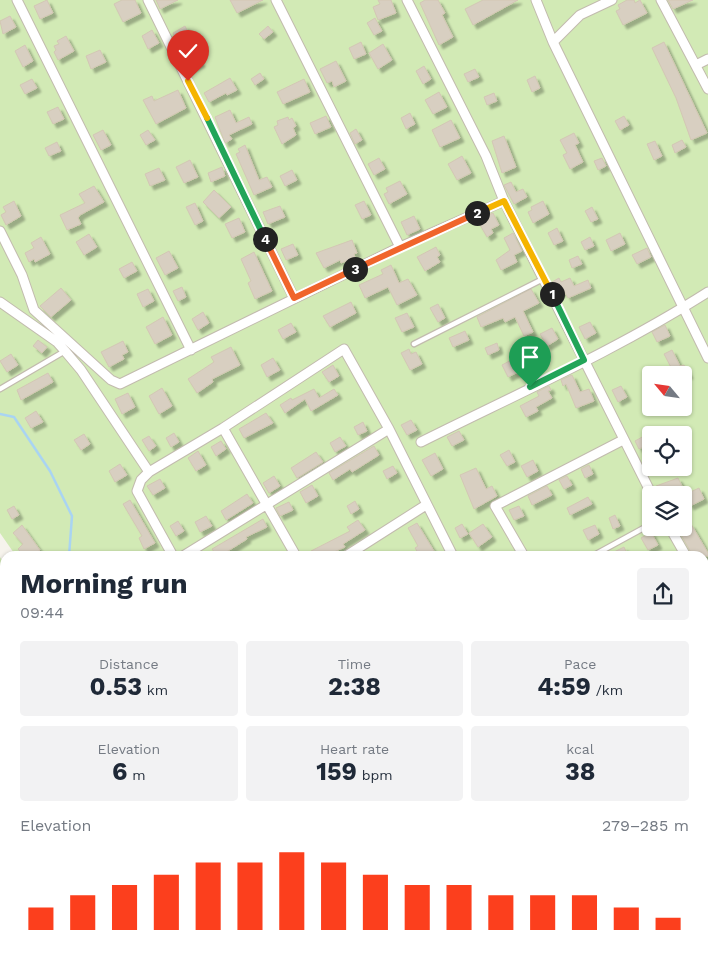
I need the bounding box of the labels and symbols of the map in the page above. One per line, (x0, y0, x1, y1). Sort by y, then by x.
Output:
pin (167, 30, 209, 81)
pin: 2 (464, 200, 490, 226)
pin: 4 (252, 226, 278, 252)
pin: 3 (342, 256, 368, 282)
pin: 1 (540, 282, 564, 306)
pin (509, 336, 551, 387)
north arrow (642, 366, 692, 416)

